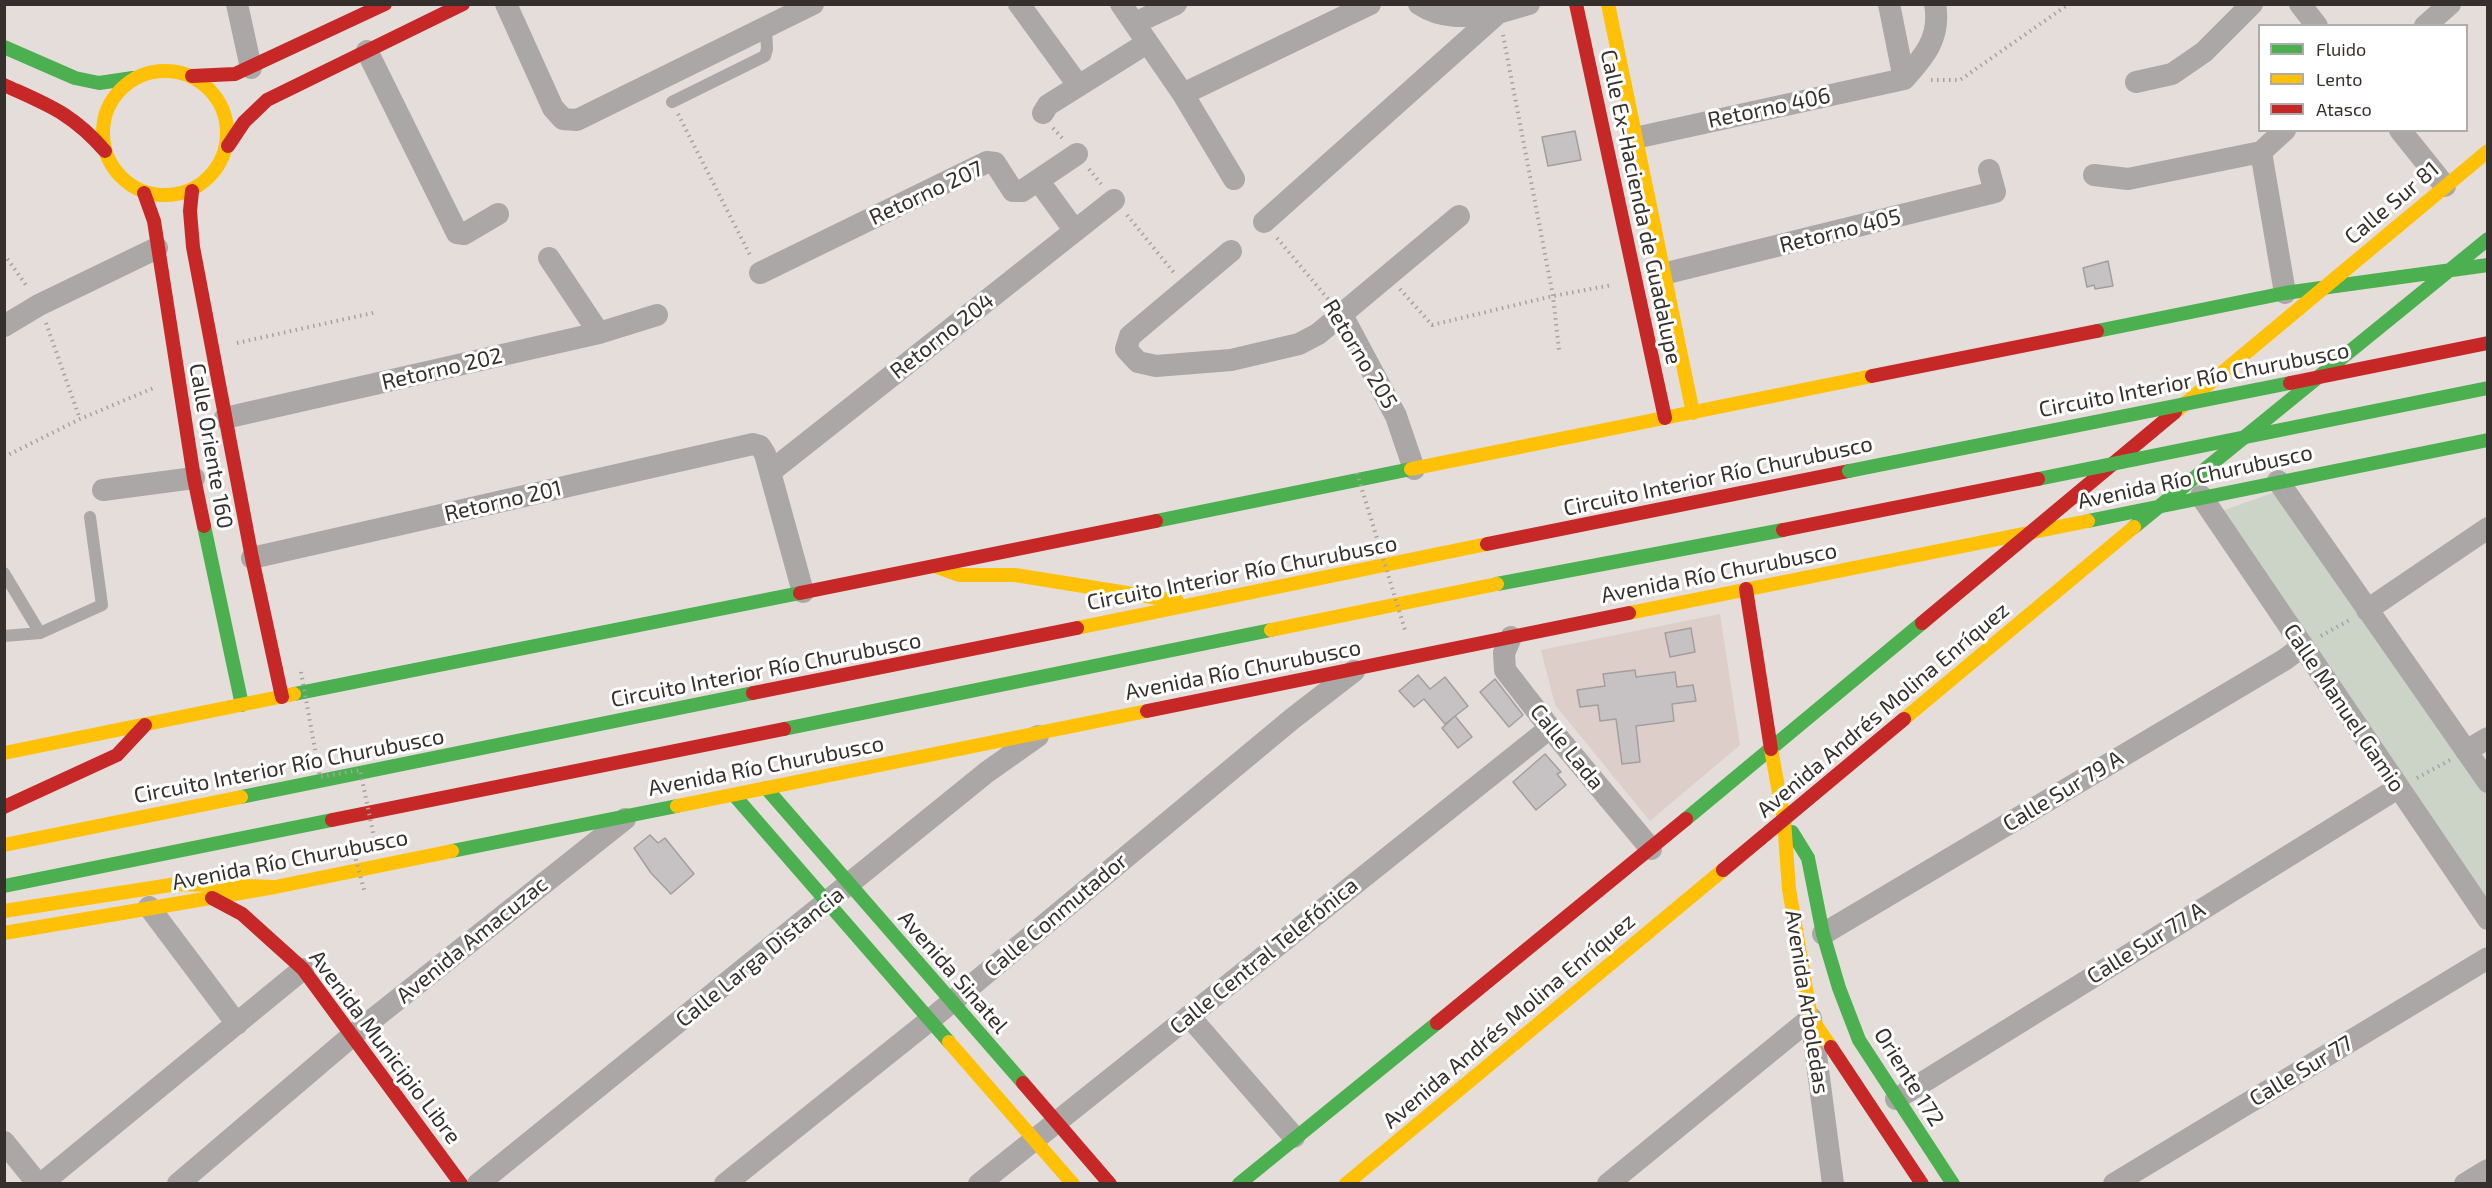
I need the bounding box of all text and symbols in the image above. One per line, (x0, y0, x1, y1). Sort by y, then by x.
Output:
legend (2258, 24, 2468, 132)
text: Fluido (2316, 38, 2366, 60)
street label: Calle Ex-Hacienda de Guadalupe (1595, 47, 1687, 367)
text: Lento (2316, 68, 2362, 90)
street label: Retorno 406 (1705, 82, 1833, 134)
text: Atasco (2316, 98, 2372, 120)
street label: Retorno 207 (865, 155, 987, 231)
street label: Calle Sur 81 (2339, 156, 2445, 250)
street label: Retorno 405 (1777, 203, 1903, 259)
street label: Retorno 204 (885, 287, 999, 385)
street label: Retorno 205 (1317, 295, 1403, 413)
street label: Circuito Interior Río Churubusco (2037, 337, 2351, 423)
street label: Retorno 202 (379, 342, 505, 396)
street label: Calle Oriente 160 (183, 361, 239, 531)
street label: Circuito Interior Río Churubusco (1561, 430, 1875, 522)
street label: Avenida Río Churubusco (2075, 439, 2315, 515)
street label: Retorno 201 (442, 475, 564, 527)
street label: Circuito Interior Río Churubusco (1085, 530, 1399, 616)
street label: Avenida Río Churubusco (1599, 537, 1839, 609)
street label: Avenida Andrés Molina Enríquez (1752, 597, 2014, 823)
street label: Calle Manuel Gamio (2278, 619, 2410, 797)
street label: Circuito Interior Río Churubusco (609, 627, 923, 713)
street label: Avenida Río Churubusco (1123, 634, 1363, 706)
street label: Calle Lada (1524, 699, 1610, 795)
street label: Circuito Interior Río Churubusco (132, 723, 446, 809)
street label: Avenida Río Churubusco (646, 730, 886, 802)
street label: Calle Sur 79 A (1998, 745, 2128, 837)
street label: Avenida Río Churubusco (170, 824, 410, 896)
street label: Calle Conmutador (979, 848, 1133, 982)
street label: Avenida Amacuzac (391, 871, 553, 1009)
street label: Calle Central Telefónica (1165, 872, 1363, 1040)
street label: Calle Larga Distancia (671, 881, 849, 1033)
street label: Calle Sur 77 A (2082, 896, 2210, 990)
street label: Avenida Sinatel (893, 905, 1013, 1039)
street label: Avenida Andrés Molina Enríquez (1378, 908, 1640, 1134)
street label: Avenida Arboledas (1779, 908, 1835, 1096)
street label: Avenida Municipio Libre (303, 945, 467, 1149)
street label: Oriente 172 (1868, 1023, 1950, 1131)
street label: Calle Sur 77 (2245, 1030, 2357, 1112)

